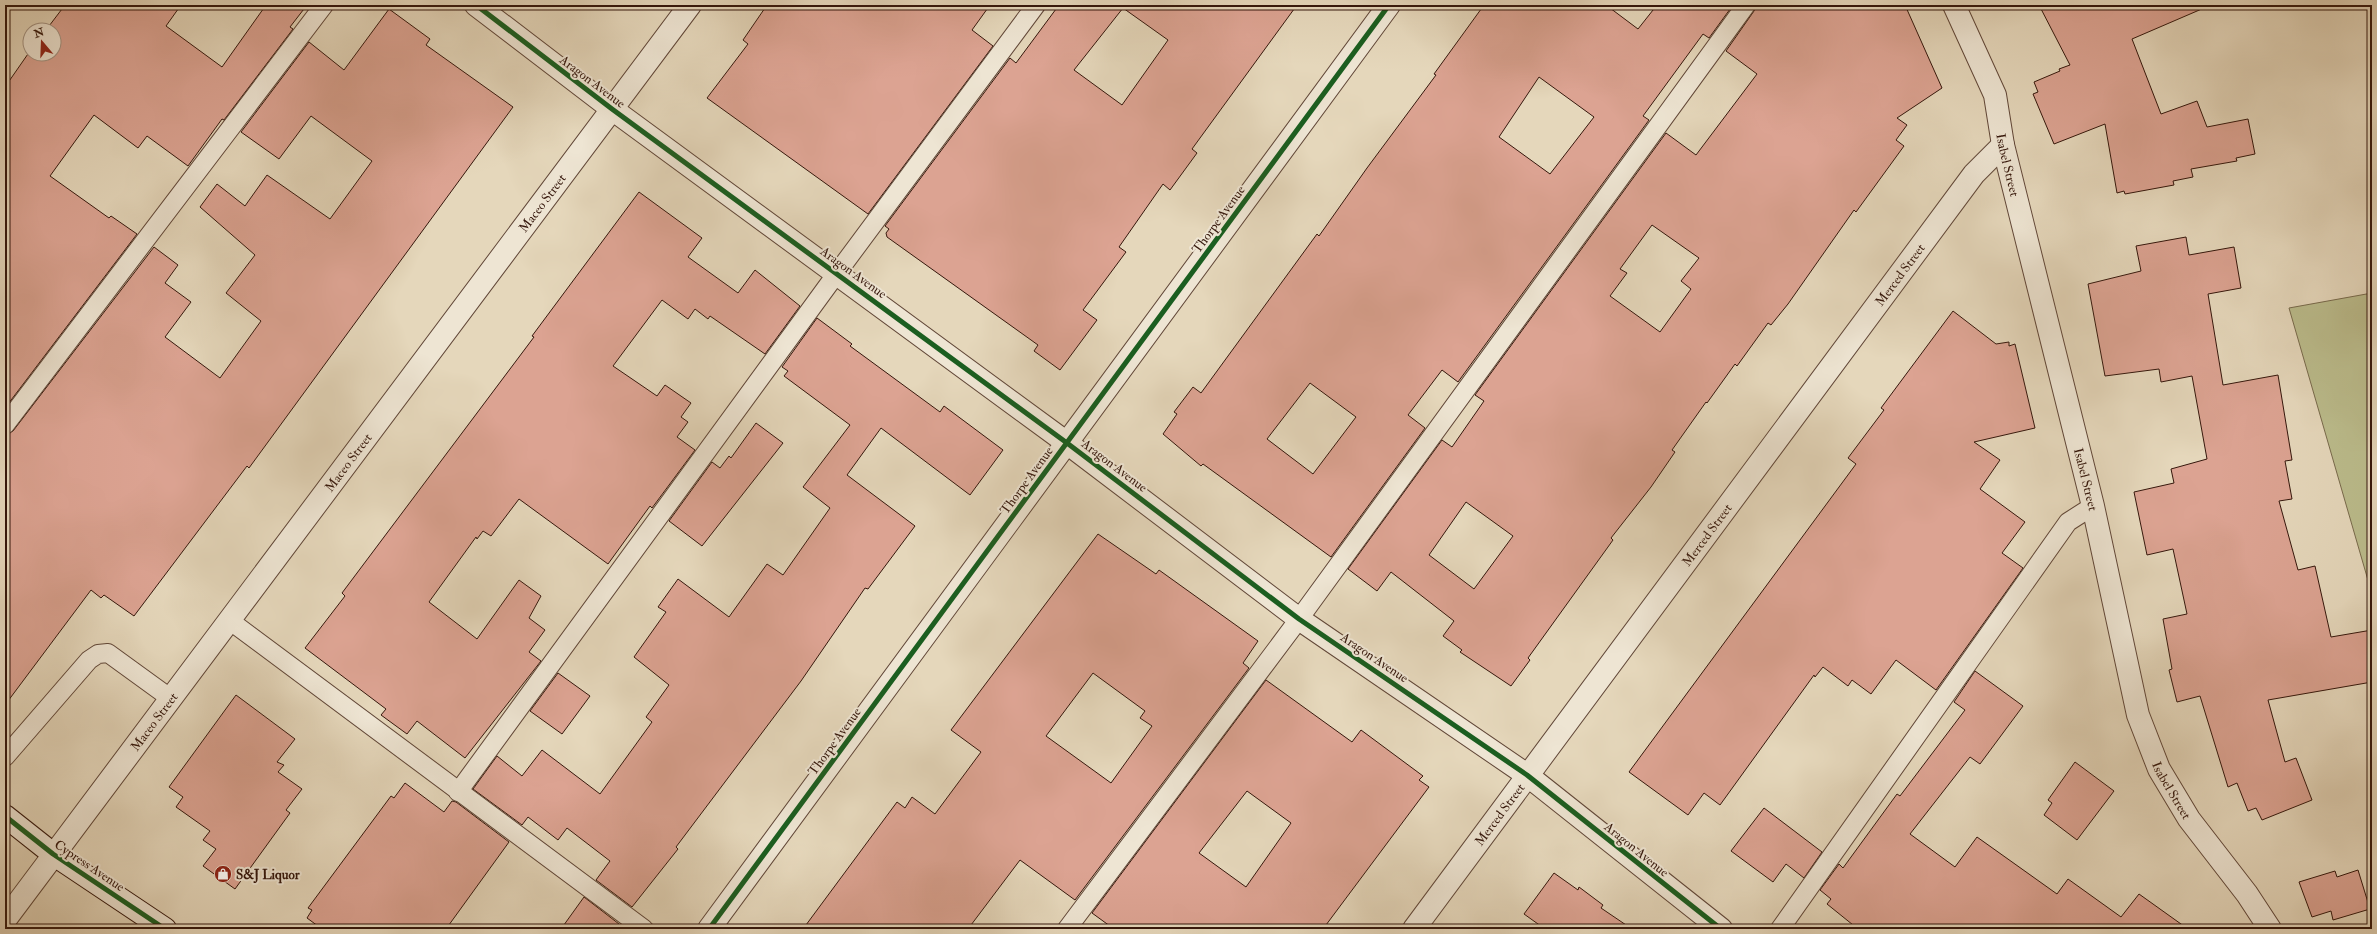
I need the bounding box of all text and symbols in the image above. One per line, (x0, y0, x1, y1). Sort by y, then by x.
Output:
north arrow (22, 22, 62, 62)
text: N (31, 25, 47, 41)
street label: Aragon Avenue (556, 51, 629, 112)
street label: Isabel Street (1992, 132, 2023, 198)
street label: Maceo Street (516, 171, 570, 236)
street label: Thorpe Avenue (1189, 182, 1250, 257)
street label: Merced Street (1872, 241, 1929, 309)
street label: Aragon Avenue (816, 243, 890, 303)
street label: Maceo Street (322, 430, 376, 495)
street label: Aragon Avenue (1078, 435, 1151, 496)
street label: Thorpe Avenue (997, 443, 1058, 518)
street label: Isabel Street (2070, 446, 2101, 512)
street label: Merced Street (1679, 501, 1736, 570)
street label: Aragon Avenue (1337, 629, 1412, 687)
street label: Maceo Street (127, 690, 181, 754)
street label: Thorpe Avenue (805, 704, 866, 779)
street label: Isabel Street (2148, 759, 2194, 822)
street label: Merced Street (1472, 780, 1528, 849)
street label: Aragon Avenue (1600, 818, 1672, 881)
street label: Cypress Avenue (51, 836, 128, 896)
shop icon: S&J Liquor (213, 864, 233, 884)
place label: S&J Liquor (236, 867, 301, 884)

